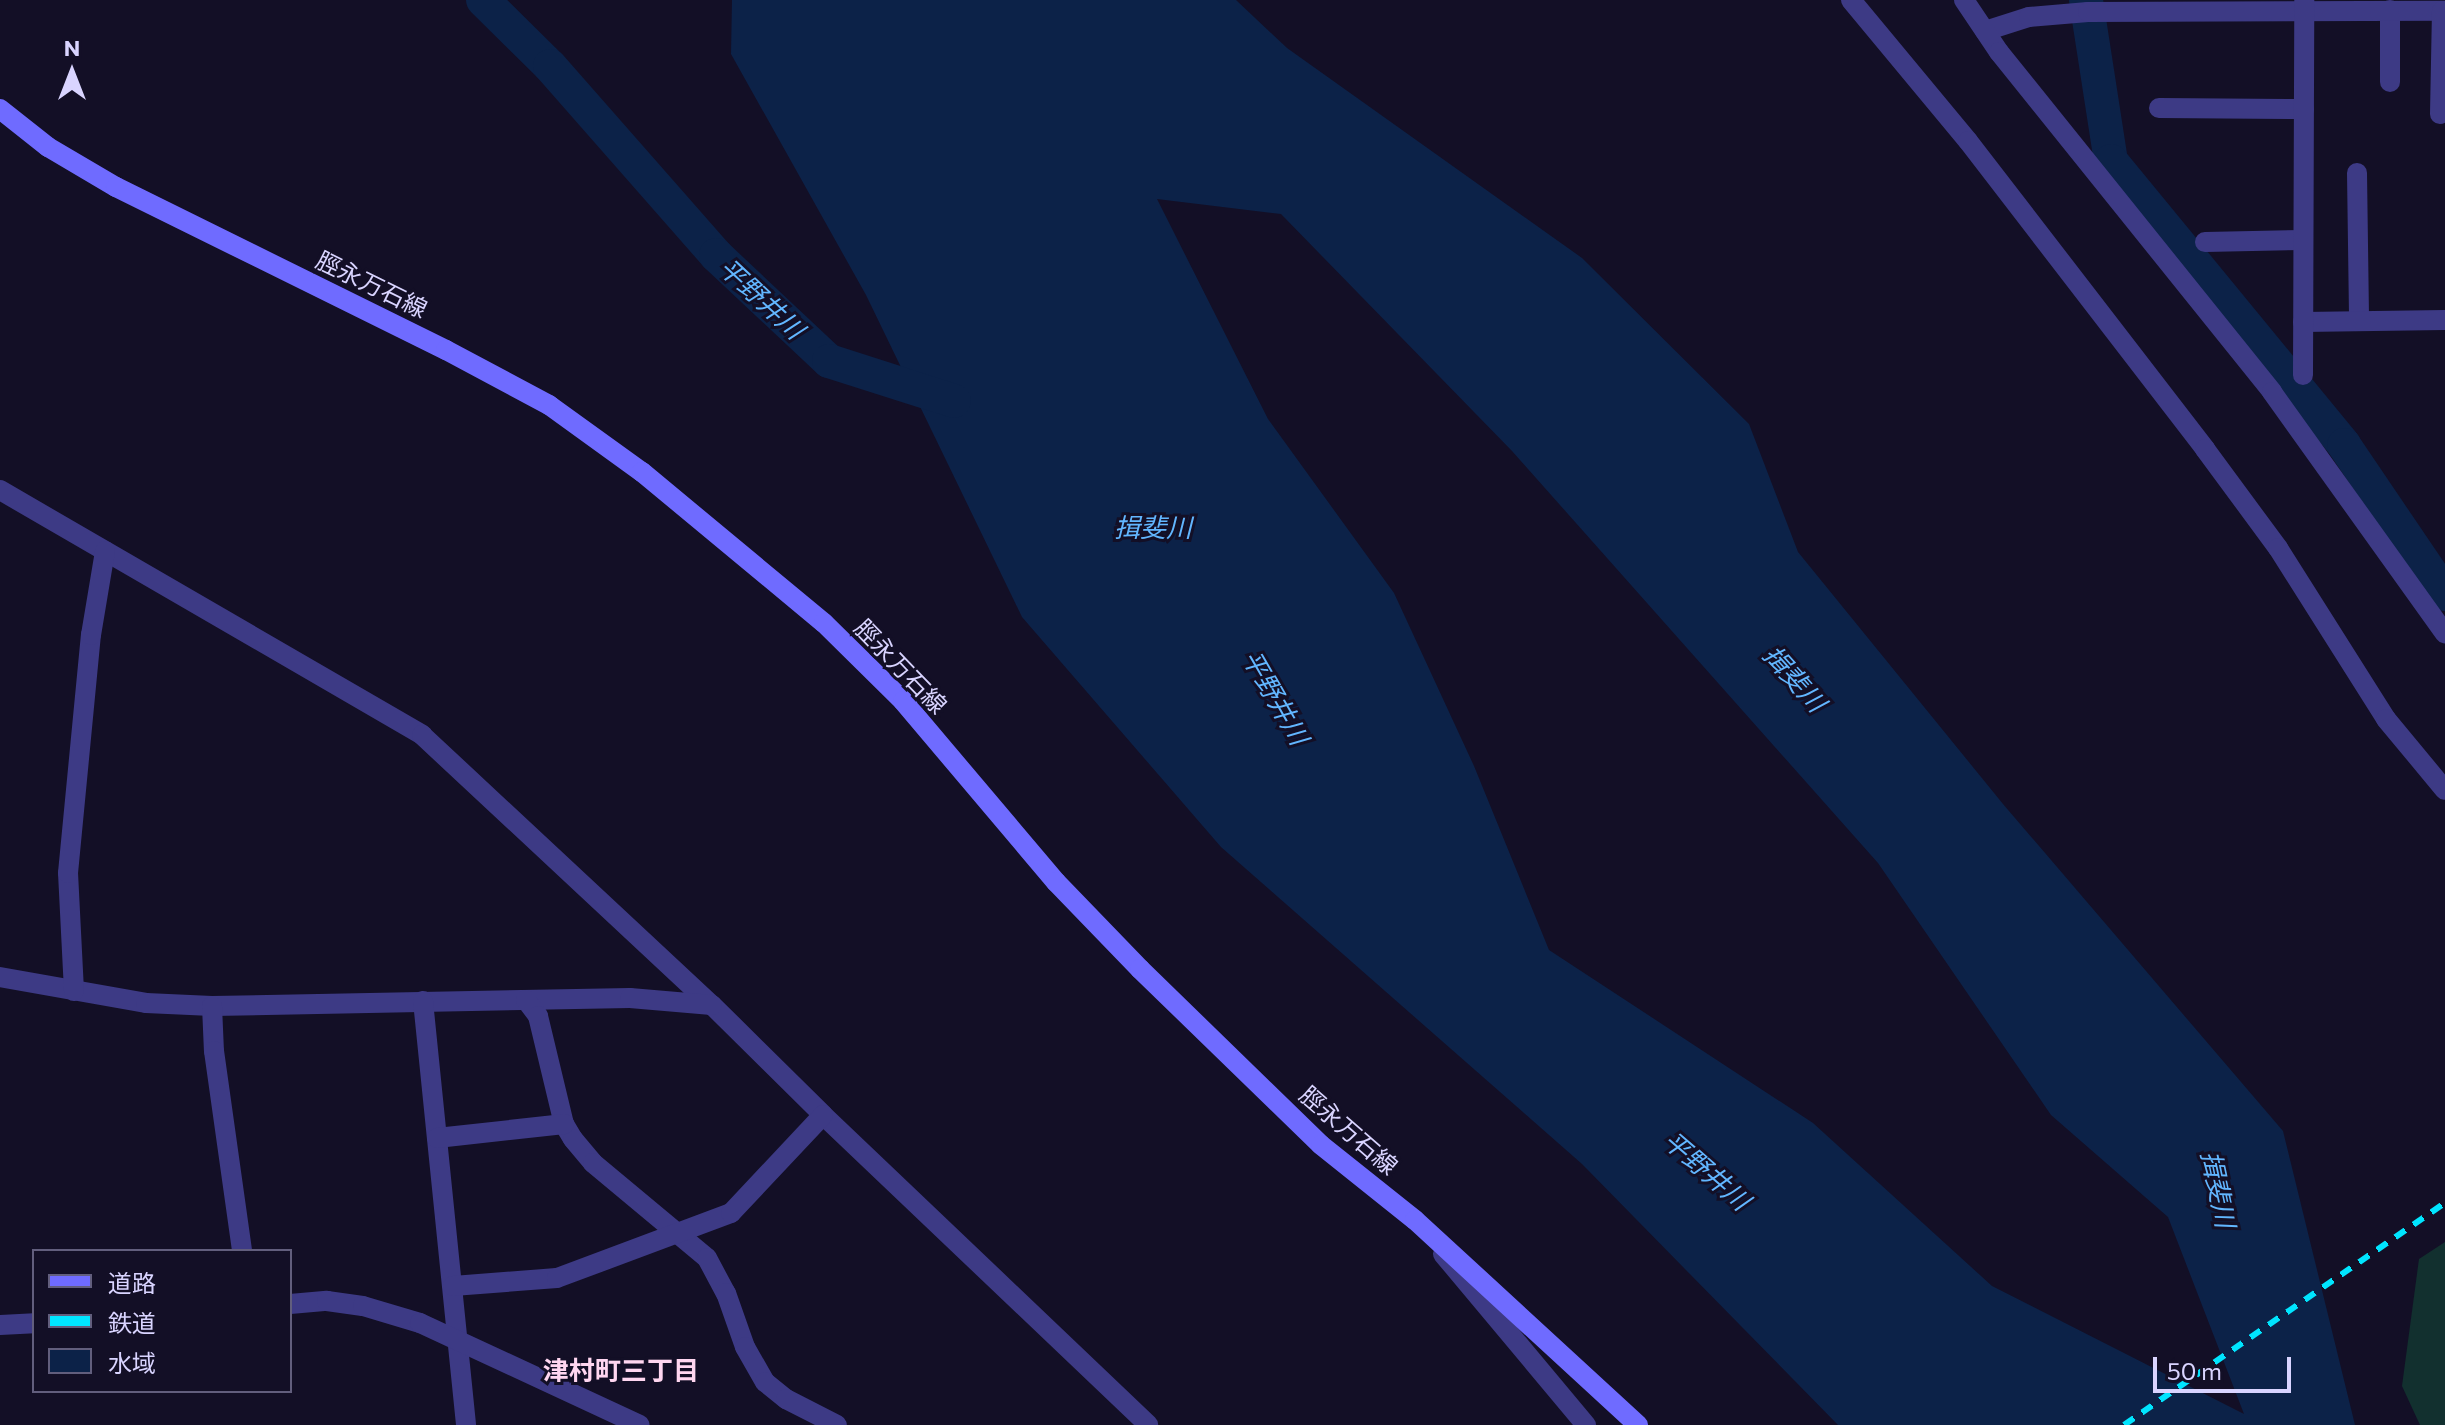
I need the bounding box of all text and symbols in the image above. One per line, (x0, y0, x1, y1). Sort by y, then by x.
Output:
north arrow (32, 32, 112, 112)
text: N (64, 34, 80, 61)
street label: 脛永万石線 (312, 245, 432, 323)
water label: 平野井川 (713, 251, 811, 345)
water label: 揖斐川 (1114, 511, 1192, 543)
street label: 脛永万石線 (849, 613, 953, 719)
water label: 揖斐川 (1757, 639, 1833, 717)
water label: 平野井川 (1236, 644, 1316, 750)
street label: 脛永万石線 (1294, 1080, 1404, 1180)
water label: 平野井川 (1658, 1124, 1756, 1216)
water label: 揖斐川 (2196, 1148, 2242, 1230)
legend (32, 1249, 292, 1393)
text: 道路 (108, 1268, 156, 1297)
text: 鉄道 (108, 1308, 156, 1337)
scale bar (2157, 1341, 2295, 1391)
text: 水域 (108, 1348, 156, 1377)
district label: 津村町三丁目 (543, 1354, 699, 1386)
text: 50 m (2167, 1356, 2222, 1385)

